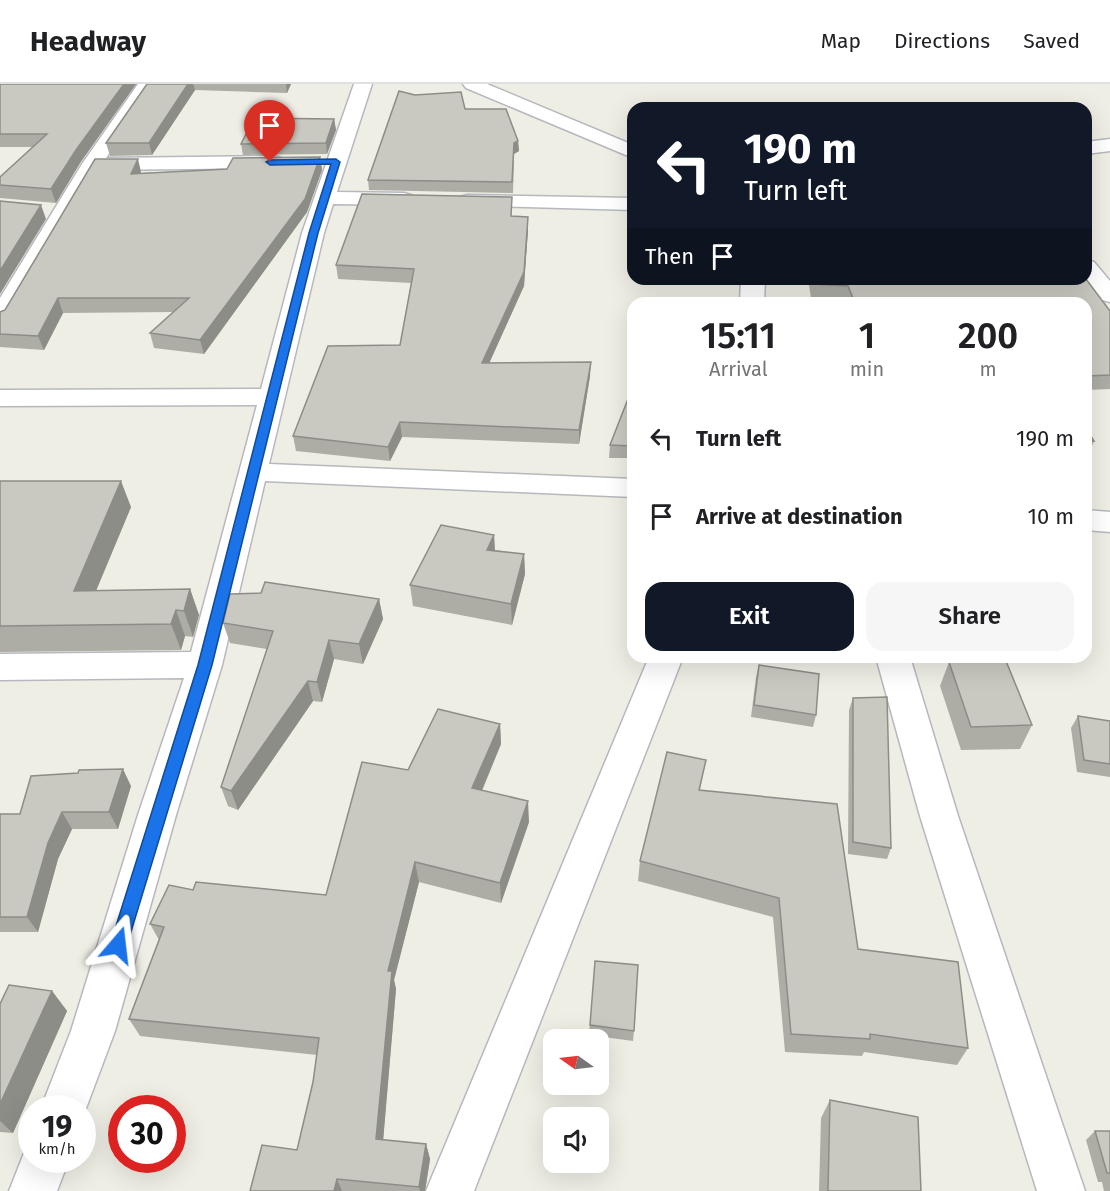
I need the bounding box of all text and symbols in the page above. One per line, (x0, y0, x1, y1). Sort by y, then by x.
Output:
text: Headway (30, 25, 146, 58)
text: Map (821, 28, 861, 54)
text: Directions (894, 28, 990, 54)
text: Saved (1023, 28, 1080, 54)
pin (244, 100, 295, 162)
icon: arrive (253, 109, 286, 142)
text: 190 m (744, 124, 857, 174)
icon: left (645, 126, 723, 204)
text: Turn left (744, 175, 847, 207)
icon: arrive (706, 240, 739, 273)
text: Then (645, 243, 694, 270)
text: 15:11 (701, 314, 776, 358)
text: 1 (859, 314, 875, 358)
text: 200 (958, 314, 1018, 358)
text: Arrival (709, 357, 768, 381)
text: min (850, 357, 884, 381)
text: m (980, 357, 997, 381)
icon: left (645, 422, 678, 455)
text: Turn left (696, 425, 781, 452)
text: 190 m (1016, 425, 1074, 452)
icon: arrive (645, 500, 678, 533)
text: Arrive at destination (696, 503, 903, 530)
text: 10 m (1028, 503, 1074, 530)
button: Exit (645, 582, 854, 651)
button: Share (866, 582, 1074, 651)
position arrow (86, 913, 150, 977)
north arrow (543, 1029, 609, 1095)
map controls (543, 1029, 609, 1173)
speed limit sign: 30 (108, 1095, 186, 1173)
button: sound (543, 1107, 609, 1173)
text: 19 (42, 1109, 72, 1145)
text: km/h (38, 1140, 76, 1158)

